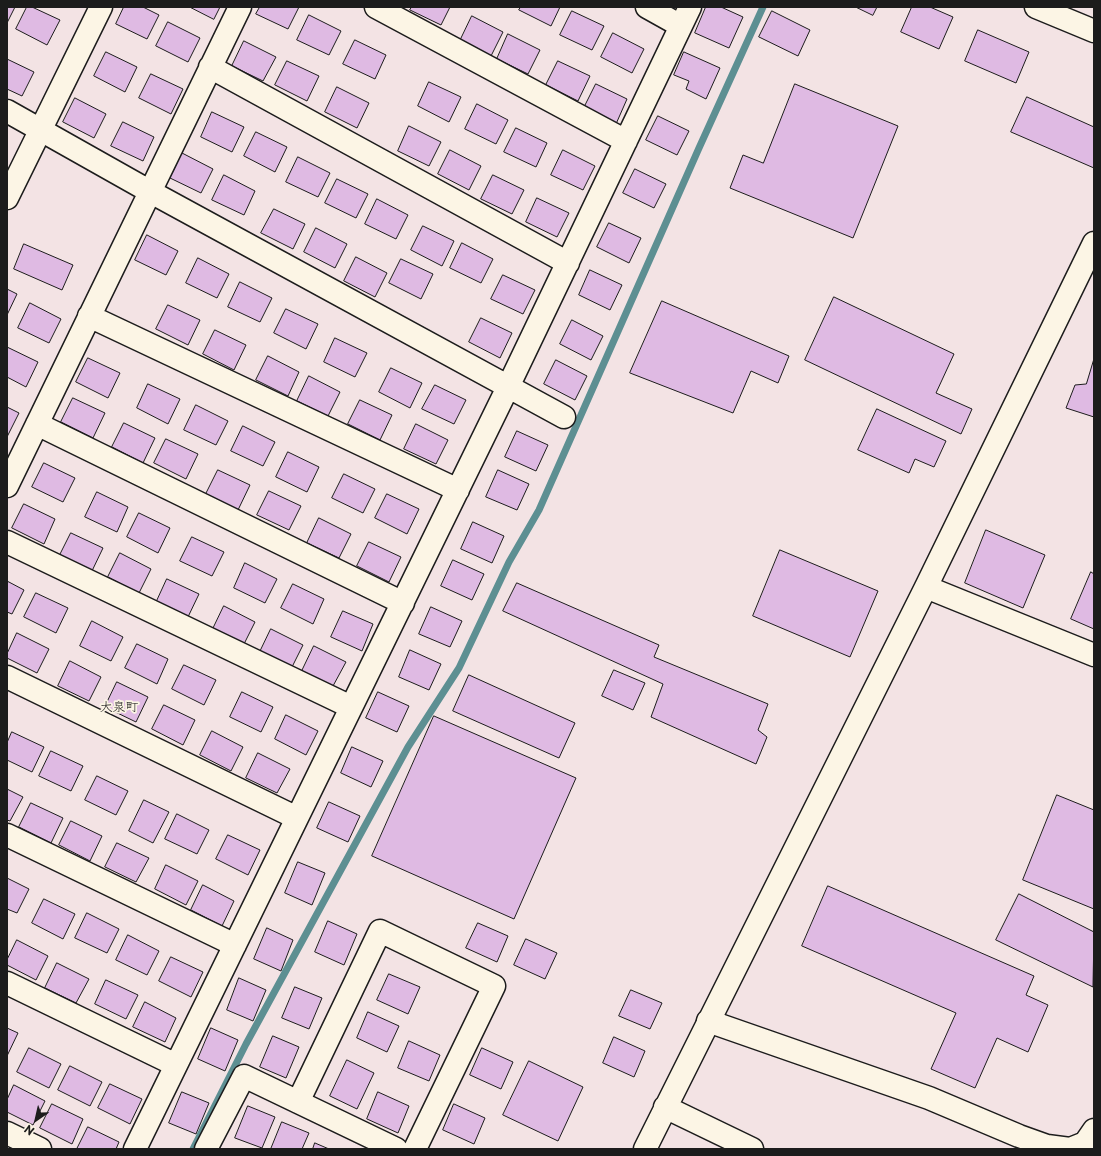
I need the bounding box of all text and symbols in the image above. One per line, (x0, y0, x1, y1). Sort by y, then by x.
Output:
district label: 大泉町 (100, 699, 138, 715)
north arrow (16, 1100, 56, 1140)
text: N (21, 1121, 37, 1140)

